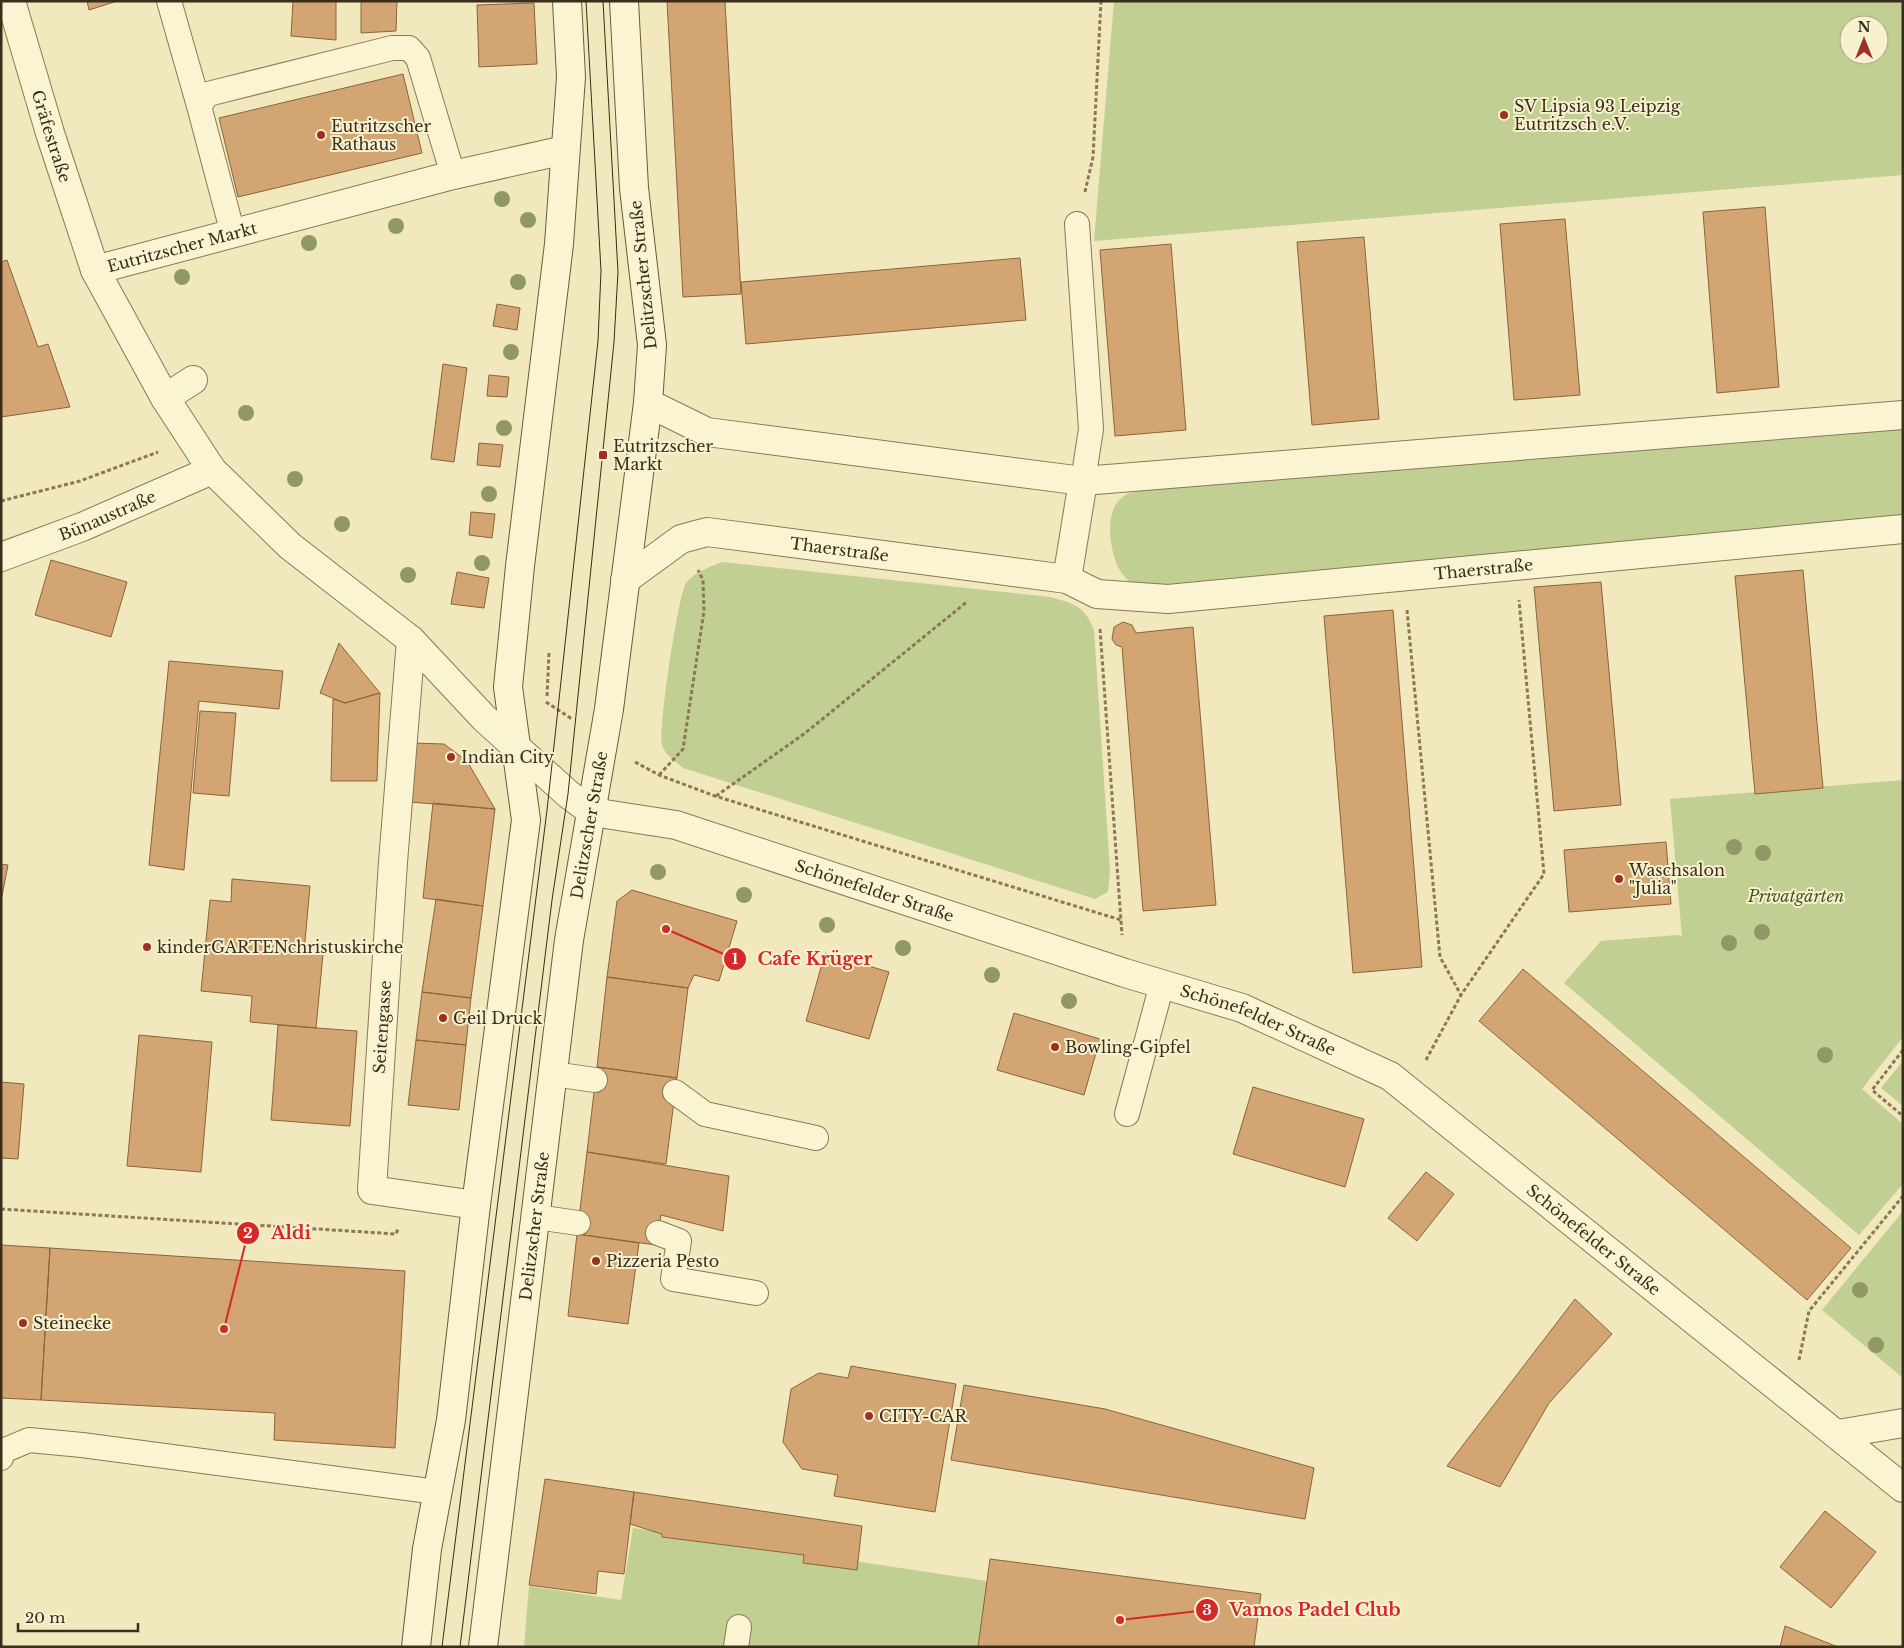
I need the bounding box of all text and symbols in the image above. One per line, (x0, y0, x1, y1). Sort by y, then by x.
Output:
north arrow (1839, 15, 1889, 65)
text: N (1857, 18, 1871, 36)
street label: Gräfestraße (28, 87, 76, 185)
place label: SV Lipsia 93 Leipzig Eutritzsch e.V. (1514, 96, 1681, 134)
marker: SV Lipsia 93 Leipzig Eutritzsch e.V. (1498, 109, 1510, 121)
place label: Eutritzscher Rathaus (331, 116, 431, 154)
marker: Eutritzscher Rathaus (315, 129, 327, 141)
street label: Delitzscher Straße (625, 200, 661, 350)
street label: Eutritzscher Markt (105, 217, 259, 276)
place label: Eutritzscher Markt (613, 436, 713, 474)
marker: Eutritzscher Markt (597, 449, 609, 461)
street label: Bünaustraße (56, 486, 159, 545)
street label: Thaerstraße (789, 533, 890, 566)
street label: Thaerstraße (1433, 554, 1534, 584)
place label: Indian City (461, 747, 555, 767)
street label: Delitzscher Straße (566, 749, 612, 900)
marker: Indian City (445, 751, 457, 763)
street label: Schönefelder Straße (793, 855, 957, 926)
place label: Waschsalon "Julia" (1628, 860, 1725, 898)
marker: Waschsalon "Julia" (1613, 873, 1625, 885)
park label: Privatgärten (1747, 886, 1844, 906)
place label: kinderGARTENchristuskirche (157, 937, 403, 957)
marker: kinderGARTENchristuskirche (141, 941, 153, 953)
callout: Cafe Krüger (722, 943, 882, 976)
text: Cafe Krüger (757, 948, 873, 970)
text: 1 (732, 949, 739, 968)
street label: Seitengasse (369, 980, 395, 1074)
street label: Schönefelder Straße (1178, 980, 1339, 1060)
place label: Geil Druck (453, 1008, 542, 1028)
marker: Geil Druck (437, 1012, 449, 1024)
place label: Bowling-Gipfel (1065, 1037, 1191, 1057)
marker: Bowling-Gipfel (1049, 1041, 1061, 1053)
street label: Delitzscher Straße (515, 1151, 553, 1302)
street label: Schönefelder Straße (1523, 1180, 1665, 1299)
callout: Aldi (236, 1216, 321, 1249)
text: Aldi (270, 1222, 311, 1244)
text: 2 (243, 1223, 253, 1242)
place label: Pizzeria Pesto (606, 1251, 719, 1271)
marker: Pizzeria Pesto (590, 1255, 602, 1267)
place label: Steinecke (33, 1313, 111, 1333)
marker: Steinecke (17, 1317, 29, 1329)
place label: CITY-CAR (879, 1406, 969, 1426)
marker: CITY-CAR (863, 1410, 875, 1422)
callout: Vamos Padel Club (1195, 1593, 1411, 1626)
text: Vamos Padel Club (1228, 1599, 1401, 1621)
scale bar (18, 1600, 138, 1632)
text: 3 (1202, 1600, 1212, 1619)
text: 20 m (25, 1608, 65, 1627)

